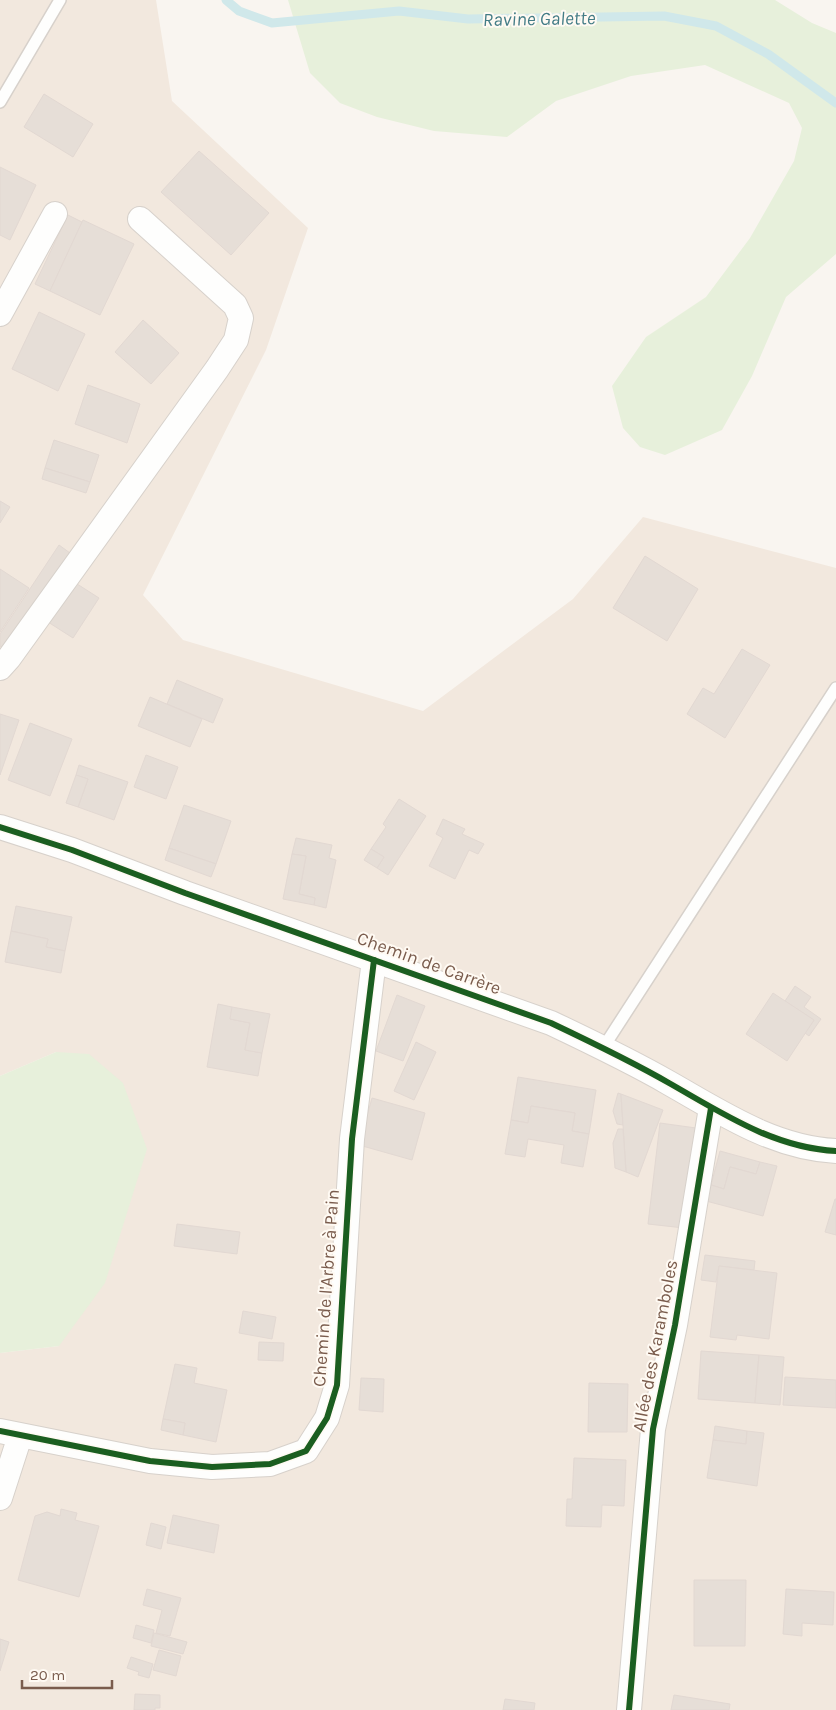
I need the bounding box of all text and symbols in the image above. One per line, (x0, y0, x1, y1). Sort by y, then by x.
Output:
water label: Ravine Galette (482, 7, 596, 31)
street label: Chemin de Carrère (354, 927, 504, 999)
street label: Chemin de l'Arbre à Pain (308, 1188, 344, 1388)
street label: Allée des Karamboles (627, 1258, 683, 1434)
scale bar (22, 1658, 112, 1690)
text: 20 m (30, 1666, 65, 1684)

